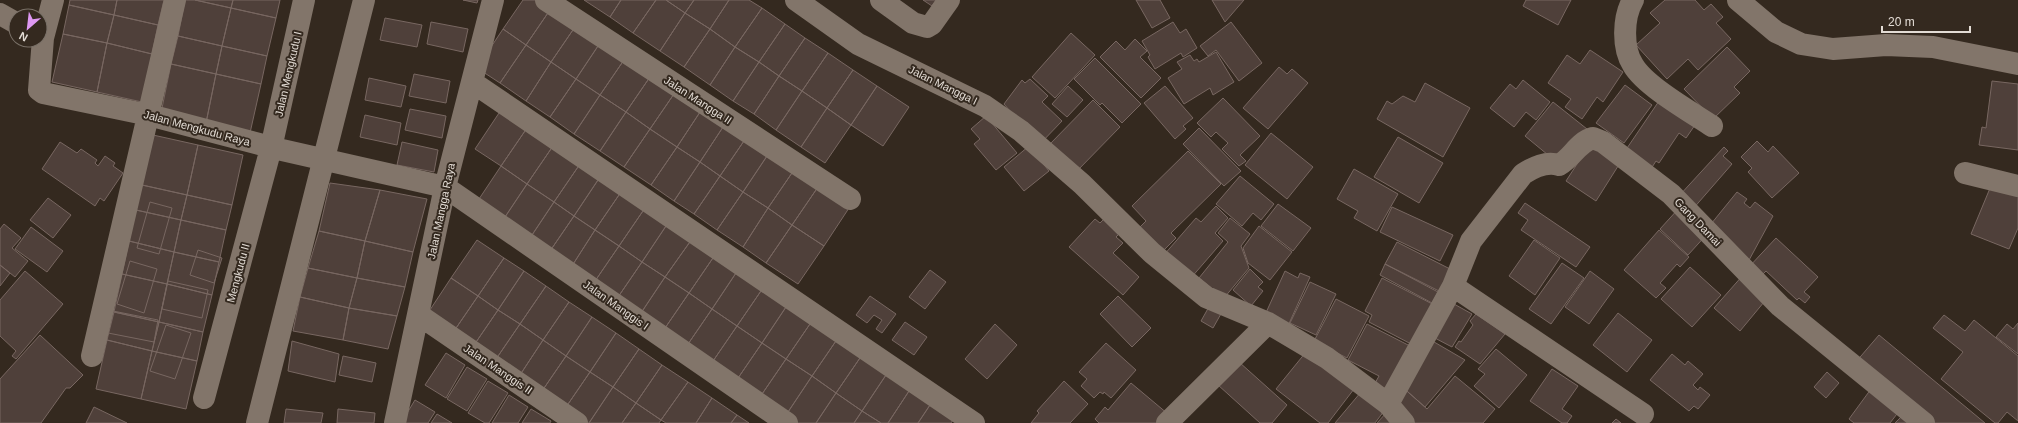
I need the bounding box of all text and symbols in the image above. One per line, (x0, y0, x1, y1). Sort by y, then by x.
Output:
north arrow (8, 8, 48, 48)
scale bar (1882, 8, 1970, 34)
text: 20 m (1888, 15, 1915, 29)
text: N (17, 30, 30, 44)
street label: Jalan Mengkudu I (272, 30, 304, 118)
street label: Jalan Mangga I (907, 63, 979, 107)
street label: Jalan Mangga II (662, 74, 734, 126)
street label: Jalan Mengkudu Raya (143, 108, 252, 148)
street label: Jalan Mangga Raya (425, 161, 457, 260)
street label: Gang Damai (1672, 196, 1724, 248)
street label: Mengkudu II (224, 242, 252, 304)
street label: Jalan Manggis I (581, 278, 651, 332)
street label: Jalan Manggis II (461, 342, 535, 396)

